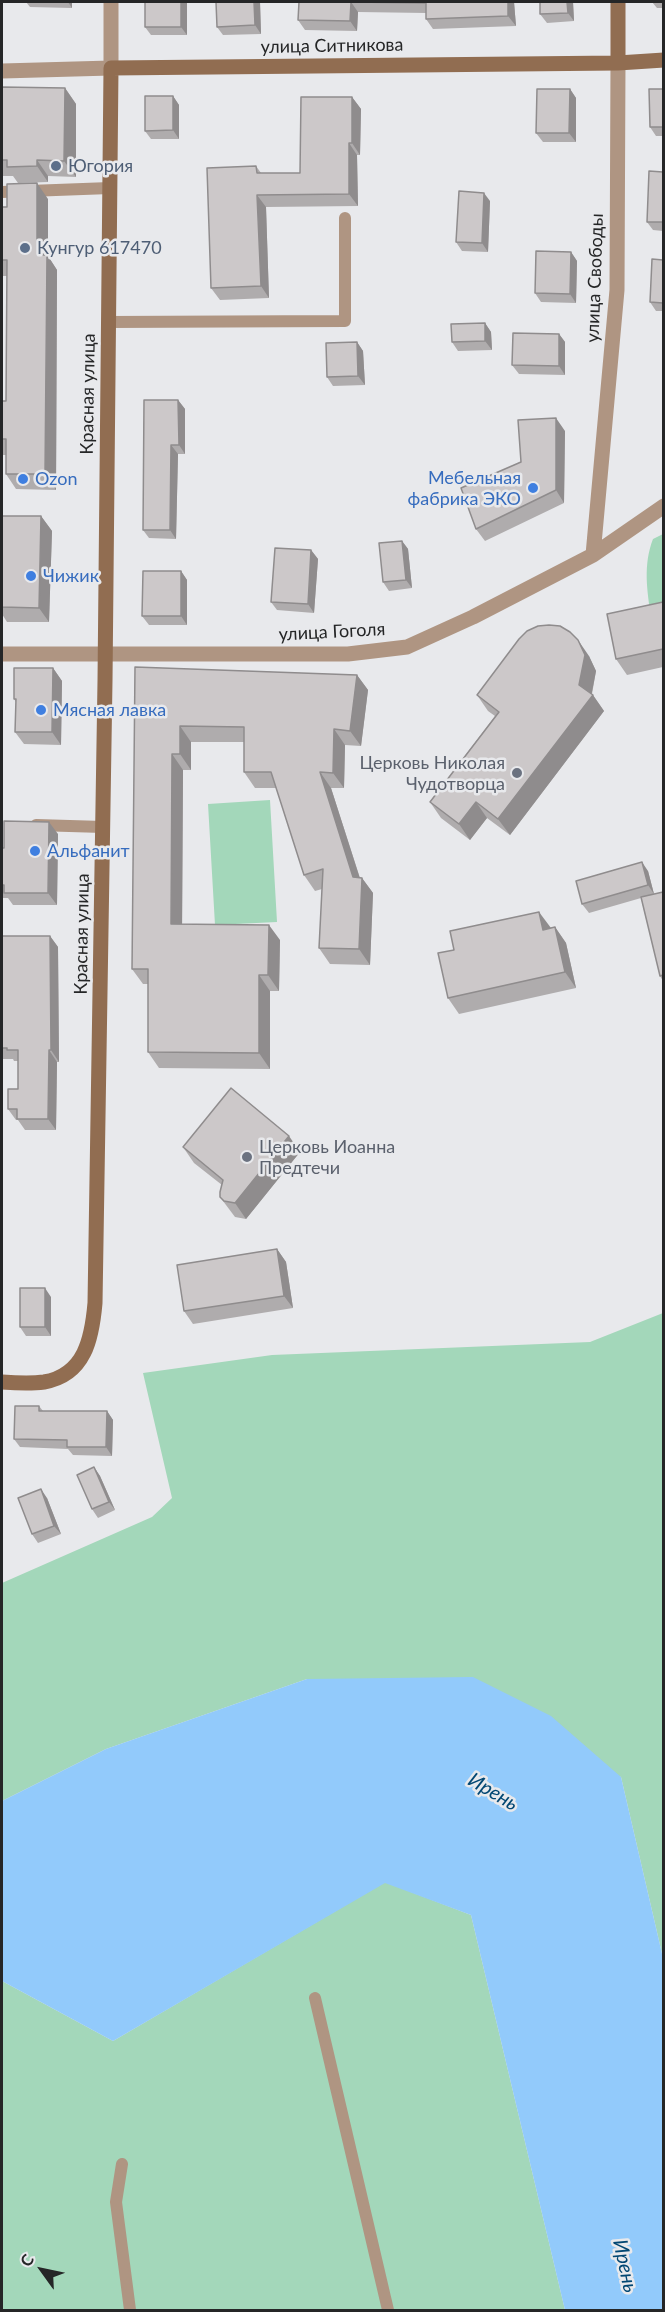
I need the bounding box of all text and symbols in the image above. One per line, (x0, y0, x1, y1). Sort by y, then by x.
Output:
street label: улица Ситникова (260, 34, 404, 58)
place label: Югория (68, 155, 133, 177)
marker: Югория (49, 159, 63, 173)
street label: улица Свободы (582, 213, 608, 343)
place label: Кунгур 617470 (37, 237, 162, 259)
marker: Кунгур 617470 (18, 241, 32, 255)
street label: Красная улица (76, 333, 100, 455)
place label: Мебельная фабрика ЭКО (407, 467, 521, 510)
place label: Ozon (35, 468, 77, 490)
marker: Ozon (16, 472, 30, 486)
marker: Мебельная фабрика ЭКО (526, 481, 540, 495)
place label: Чижик (43, 565, 99, 587)
marker: Чижик (24, 569, 38, 583)
street label: улица Гоголя (278, 618, 386, 646)
place label: Мясная лавка (53, 699, 166, 721)
marker: Мясная лавка (34, 703, 48, 717)
place label: Церковь Николая Чудотворца (359, 752, 505, 795)
marker: Церковь Николая Чудотворца (510, 766, 524, 780)
place label: Альфанит (47, 840, 130, 862)
marker: Альфанит (28, 844, 42, 858)
street label: Красная улица (70, 873, 94, 995)
place label: Церковь Иоанна Предтечи (259, 1136, 395, 1178)
marker: Церковь Иоанна Предтечи (240, 1150, 254, 1164)
water label: Ирень (464, 1768, 522, 1816)
water label: Ирень (608, 2237, 642, 2295)
north arrow (12, 2240, 72, 2300)
text: С (16, 2250, 37, 2270)

